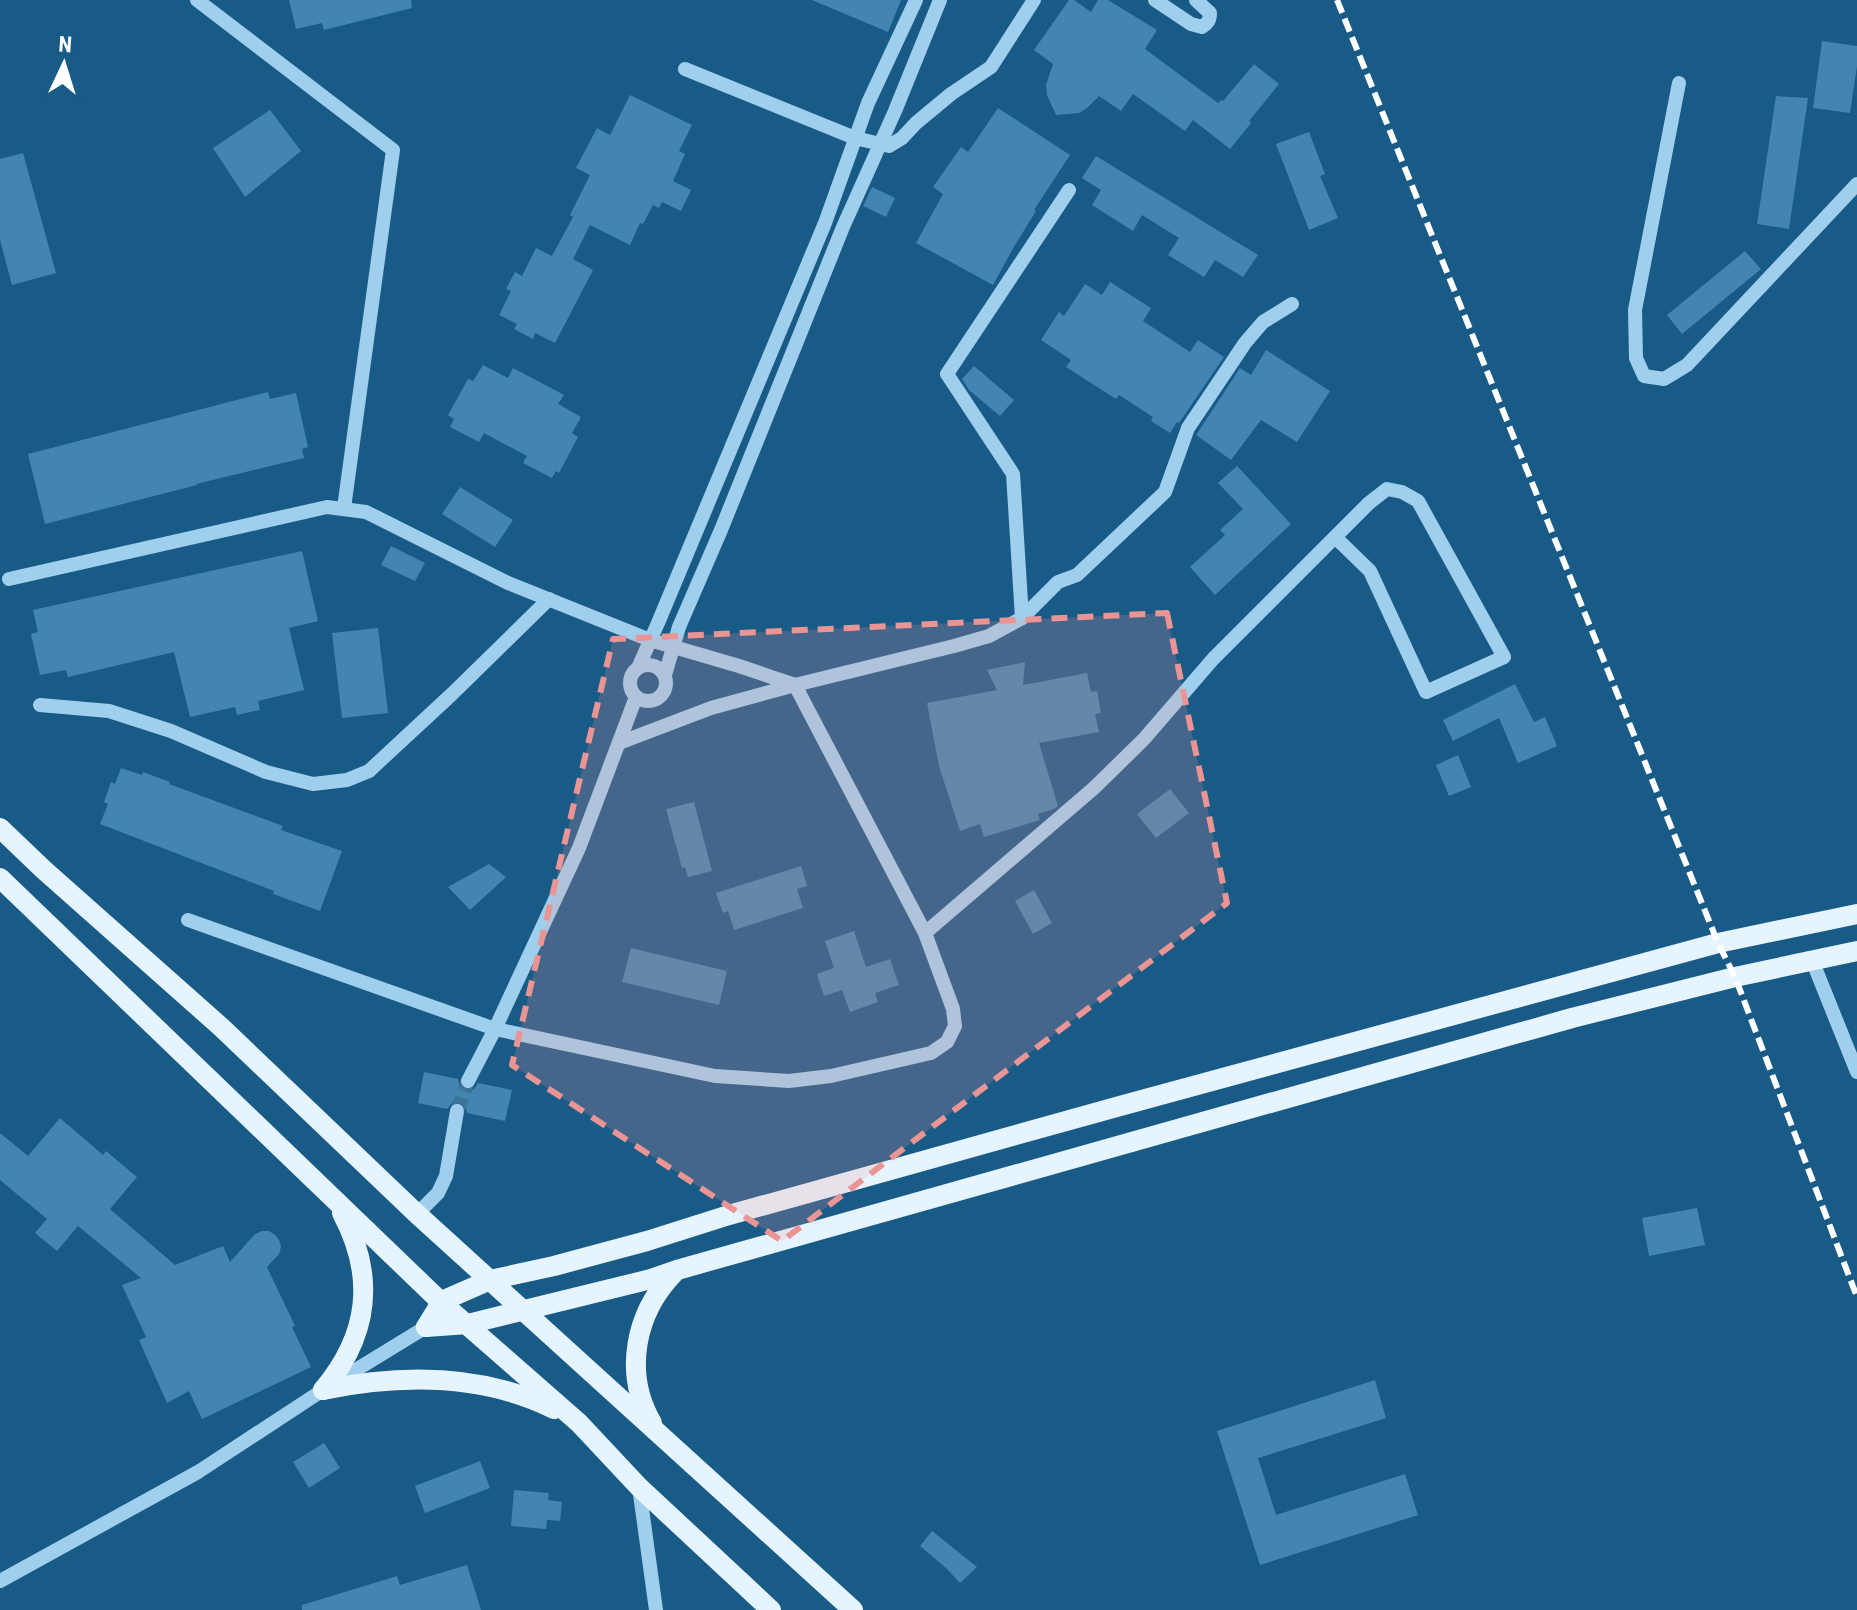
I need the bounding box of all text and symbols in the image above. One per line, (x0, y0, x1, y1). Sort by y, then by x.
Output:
north arrow (24, 24, 104, 104)
text: N (58, 32, 73, 57)

